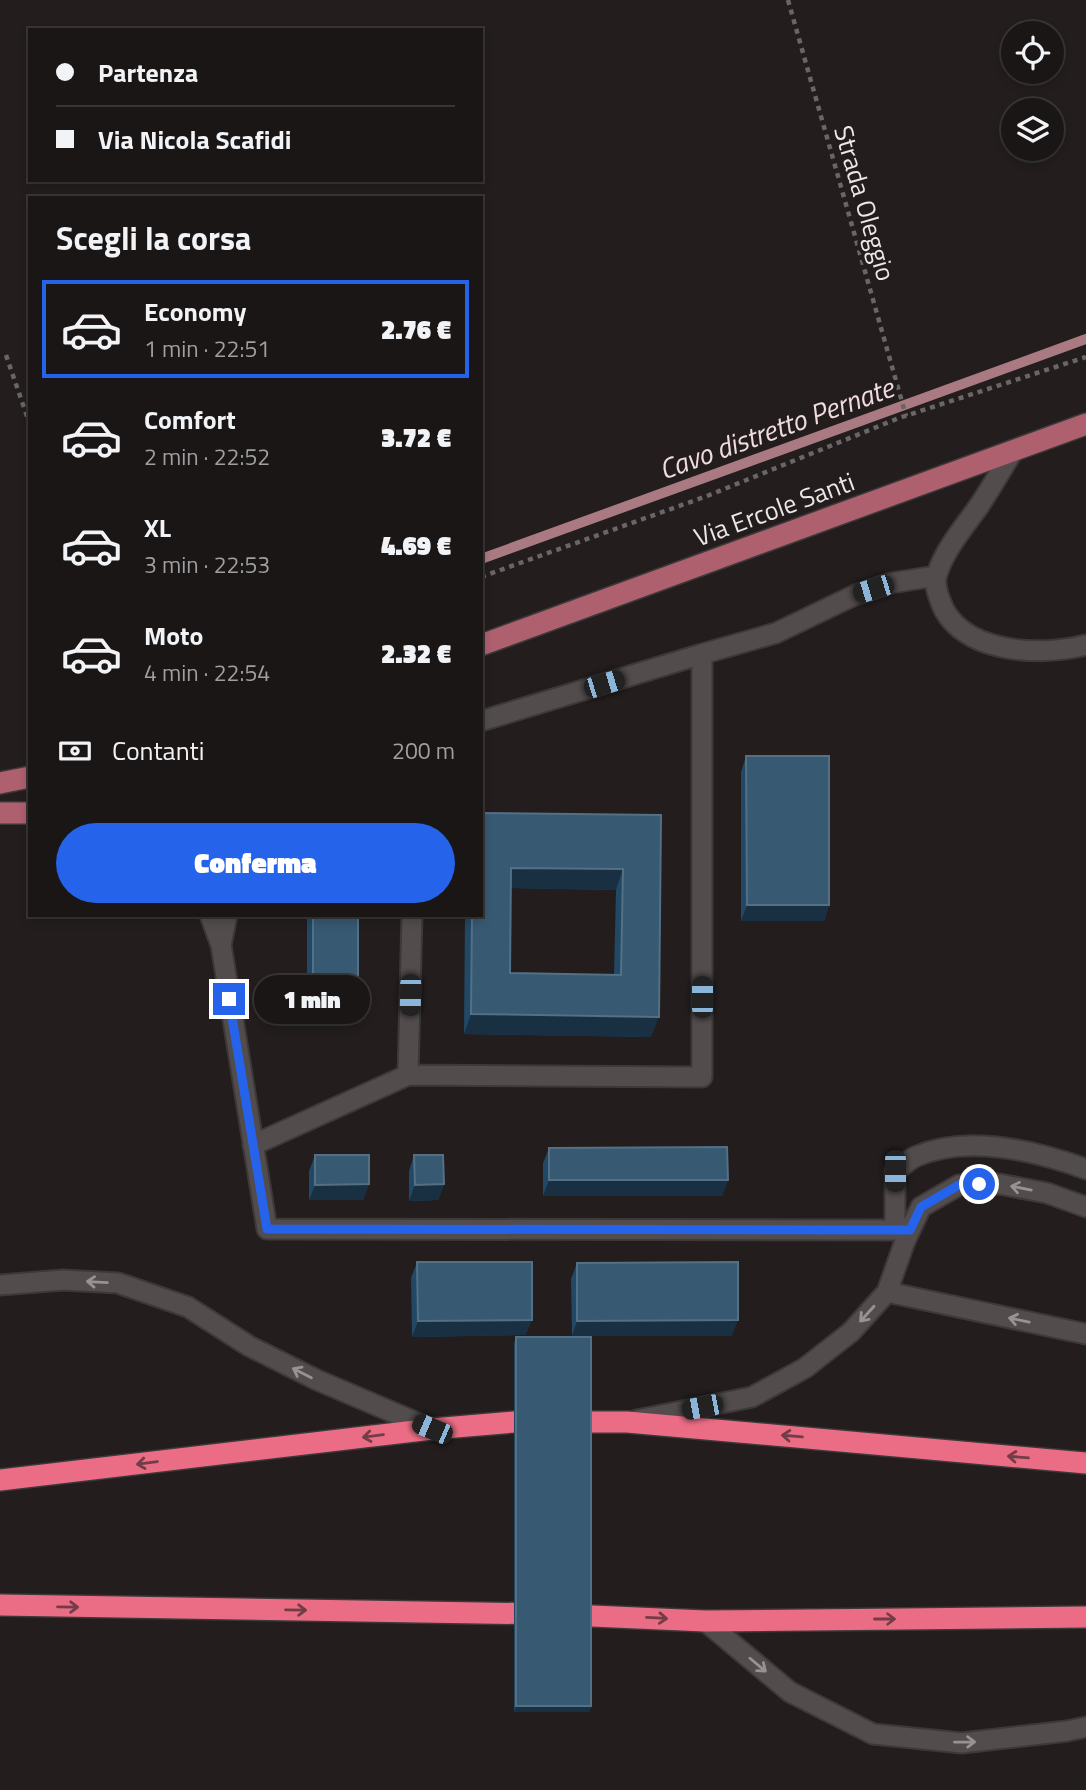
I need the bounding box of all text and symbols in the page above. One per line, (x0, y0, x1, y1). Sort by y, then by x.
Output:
map controls (1001, 21, 1064, 161)
button: locate (1001, 21, 1064, 84)
text: Partenza (98, 53, 198, 92)
button: layers (1001, 98, 1064, 161)
text: Via Nicola Scafidi (98, 120, 291, 159)
street label: Strada Oleggio (824, 121, 906, 285)
text: Scegli la corsa (56, 214, 251, 262)
text: Economy (144, 292, 246, 331)
icon: car (60, 298, 123, 361)
text: 2.76 € (381, 310, 451, 349)
text: 1 min · 22:51 (144, 331, 270, 366)
water label: Cavo distretto Pernate (653, 365, 901, 490)
text: Comfort (144, 400, 236, 439)
icon: car (60, 406, 123, 469)
text: 3.72 € (381, 418, 451, 457)
text: 2 min · 22:52 (144, 439, 270, 474)
street label: Via Ercole Santi (688, 462, 860, 556)
text: XL (144, 508, 171, 547)
icon: car (60, 514, 123, 577)
text: 4.69 € (381, 526, 451, 565)
text: 3 min · 22:53 (144, 547, 270, 582)
car (850, 573, 897, 605)
text: Moto (144, 616, 203, 655)
icon: car (60, 622, 123, 685)
text: 2.32 € (381, 634, 451, 673)
text: 4 min · 22:54 (144, 655, 270, 690)
car (581, 668, 628, 700)
text: Contanti (112, 731, 204, 770)
icon: cash (56, 732, 94, 770)
text: 200 m (392, 733, 455, 768)
button: Conferma (56, 823, 455, 903)
callout: 1 min (254, 974, 369, 1024)
car (400, 974, 421, 1016)
car (692, 976, 713, 1018)
text: 1 min (283, 982, 341, 1017)
route end (213, 983, 245, 1015)
car (885, 1150, 906, 1192)
route start (963, 1168, 995, 1200)
one-way arrow (1010, 1181, 1033, 1194)
one-way arrow (86, 1275, 108, 1288)
one-way arrow (859, 1305, 875, 1323)
one-way arrow (1008, 1312, 1031, 1326)
one-way arrow (292, 1365, 313, 1379)
car (680, 1393, 725, 1421)
car (409, 1411, 456, 1447)
one-way arrow (781, 1429, 803, 1442)
one-way arrow (362, 1430, 385, 1443)
one-way arrow (1007, 1450, 1030, 1463)
one-way arrow (136, 1457, 159, 1470)
one-way arrow (56, 1600, 79, 1614)
one-way arrow (284, 1603, 307, 1617)
one-way arrow (646, 1612, 669, 1625)
one-way arrow (873, 1612, 896, 1626)
one-way arrow (748, 1657, 766, 1672)
one-way arrow (953, 1735, 976, 1749)

